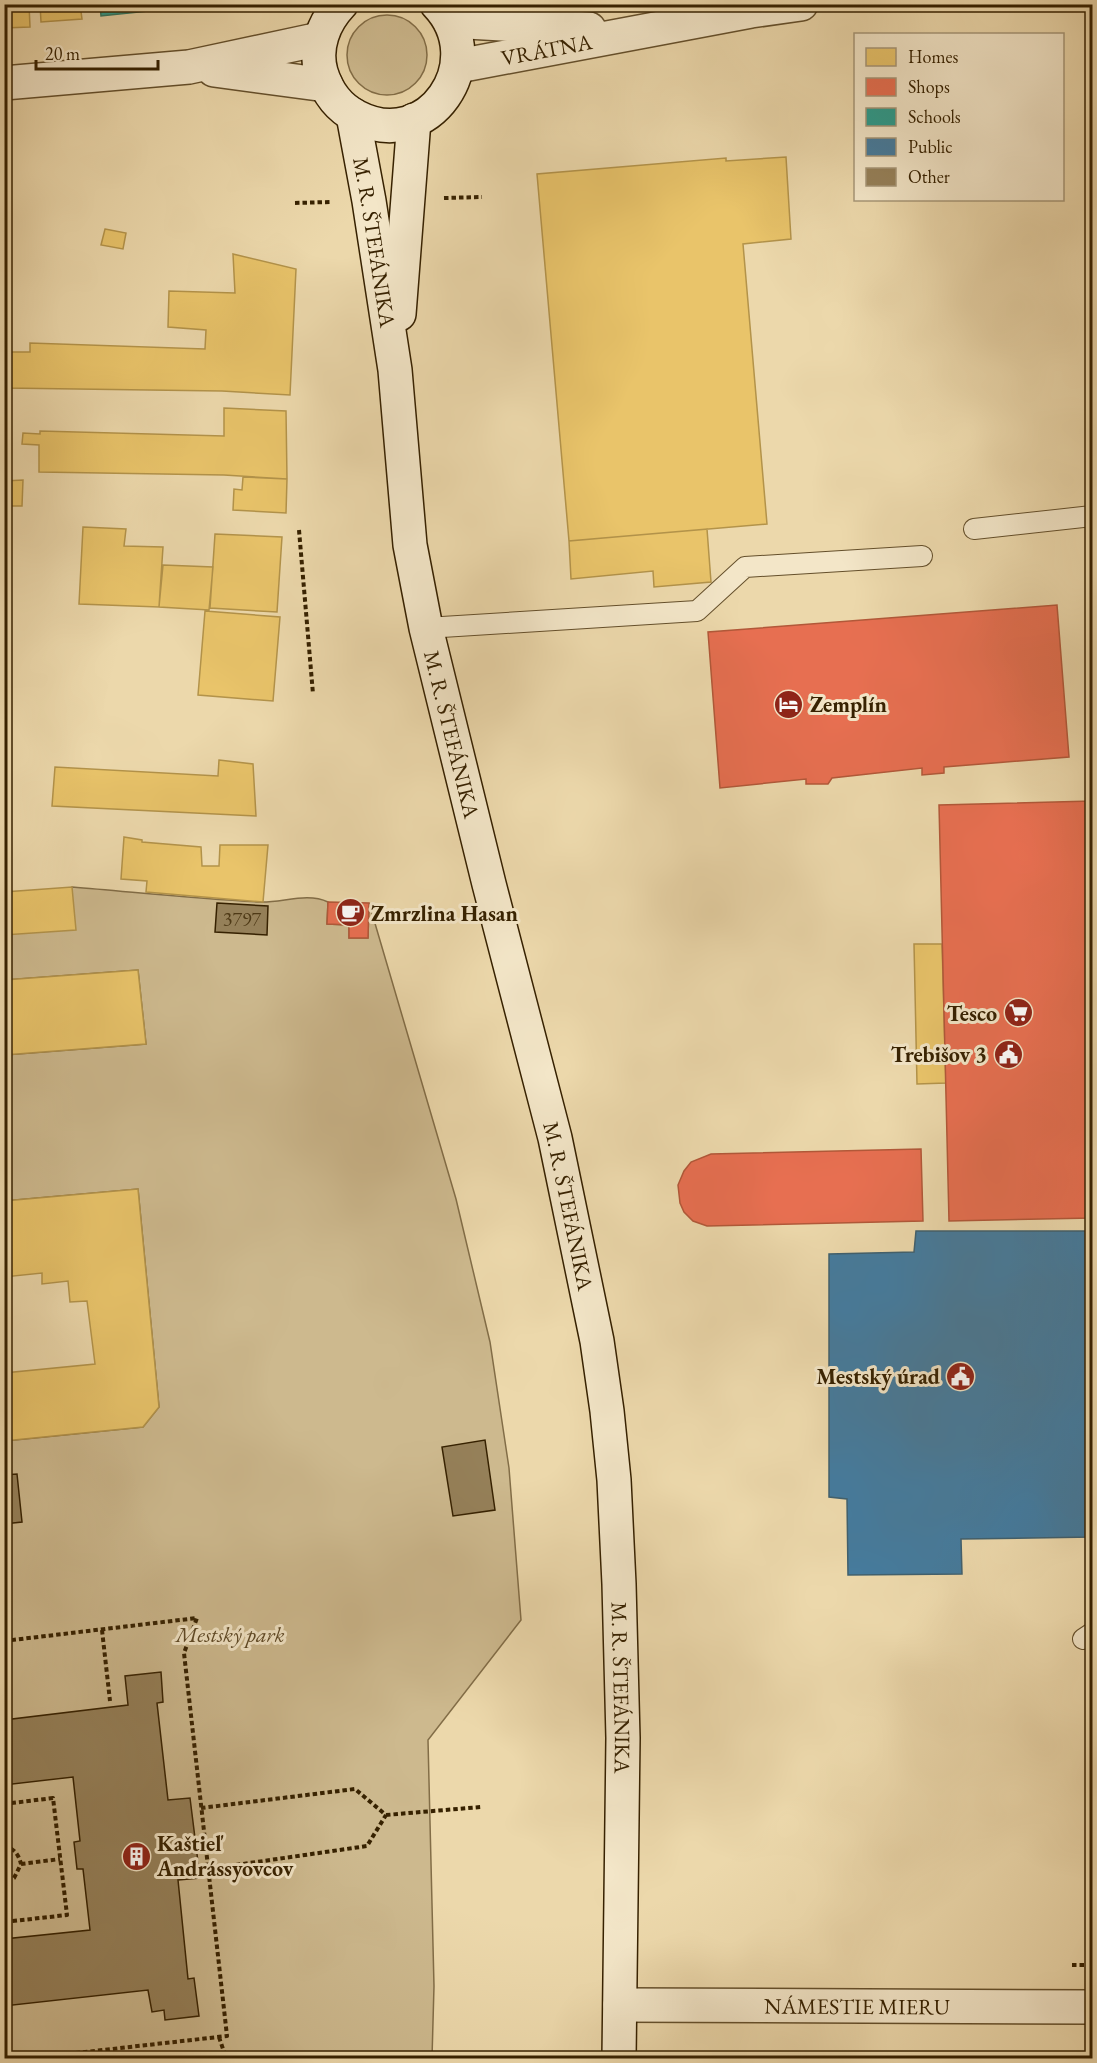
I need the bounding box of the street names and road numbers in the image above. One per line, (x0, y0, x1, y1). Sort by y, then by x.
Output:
street label: VRÁTNA (499, 27, 595, 72)
street label: M. R. ŠTEFÁNIKA (347, 155, 403, 330)
street label: M. R. ŠTEFÁNIKA (418, 647, 487, 822)
street label: M. R. ŠTEFÁNIKA (537, 1118, 601, 1294)
street label: M. R. ŠTEFÁNIKA (605, 1601, 638, 1775)
street label: NÁMESTIE MIERU (764, 1991, 951, 2021)

